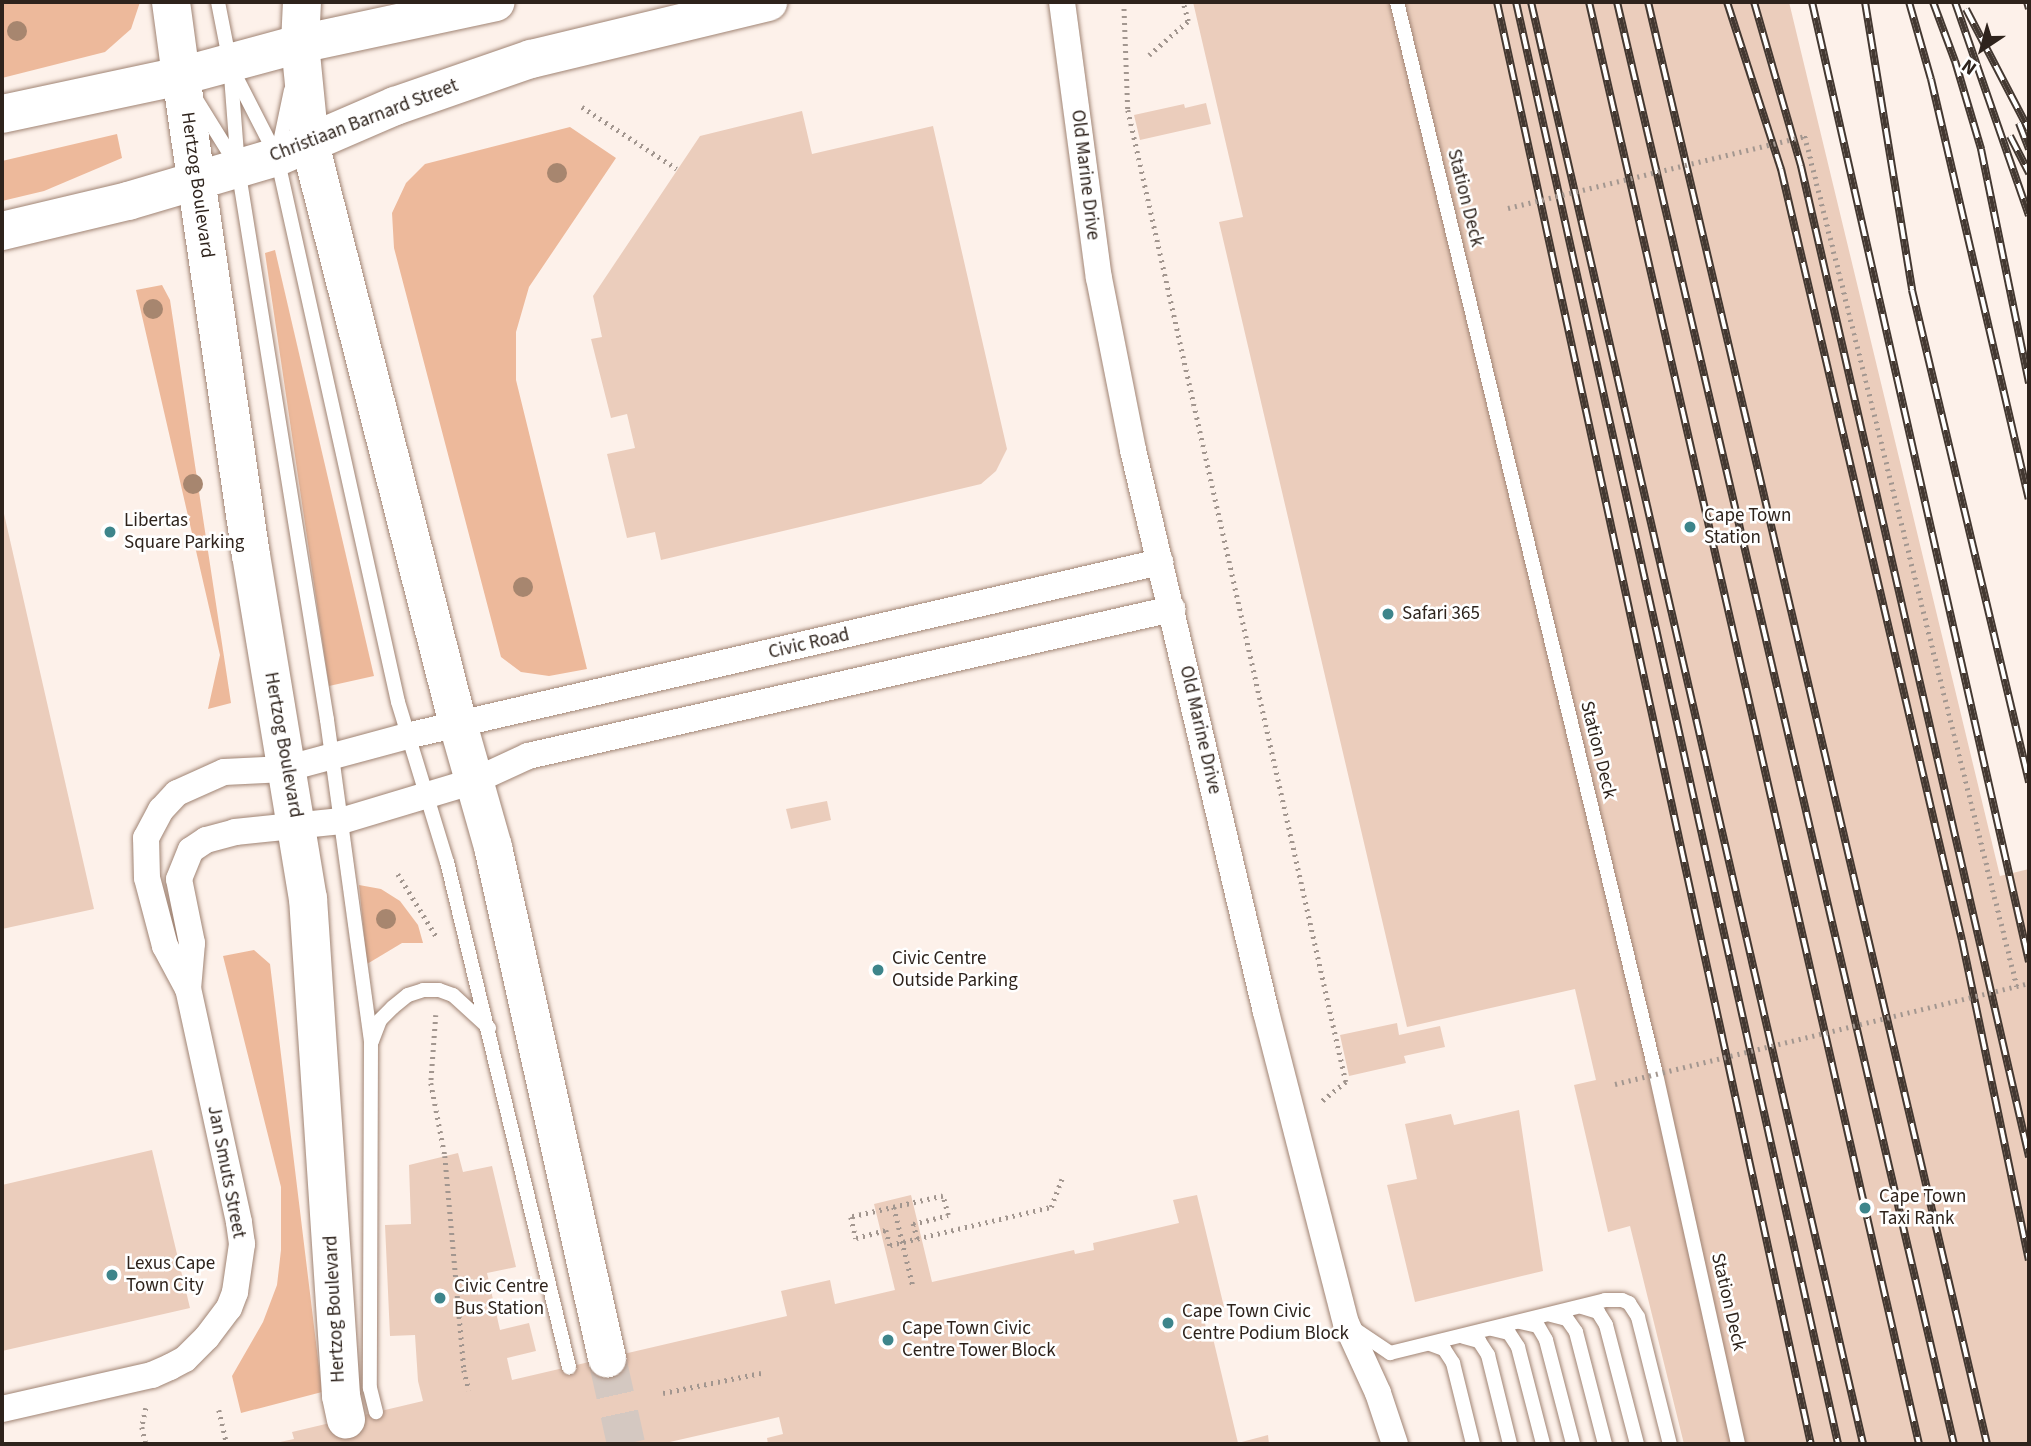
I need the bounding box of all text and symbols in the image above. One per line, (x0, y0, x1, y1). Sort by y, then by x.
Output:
north arrow (1947, 14, 2017, 84)
text: N (1956, 52, 1982, 81)
street label: Christiaan Barnard Street (266, 74, 462, 168)
street label: Old Marine Drive (1066, 108, 1104, 242)
street label: Hertzog Boulevard (175, 110, 219, 260)
street label: Station Deck (1442, 147, 1488, 249)
place label: Cape Town Station (1704, 505, 1791, 549)
place label: Libertas Square Parking (124, 510, 244, 554)
marker: Cape Town Station (1682, 519, 1698, 535)
marker: Libertas Square Parking (102, 524, 118, 540)
place label: Safari 365 (1402, 603, 1480, 625)
marker: Safari 365 (1380, 606, 1396, 622)
street label: Civic Road (766, 624, 852, 664)
street label: Old Marine Drive (1174, 663, 1226, 797)
street label: Hertzog Boulevard (259, 670, 307, 820)
street label: Station Deck (1575, 699, 1621, 801)
place label: Civic Centre Outside Parking (892, 948, 1018, 992)
marker: Civic Centre Outside Parking (870, 962, 886, 978)
street label: Jan Smuts Street (202, 1104, 250, 1240)
place label: Cape Town Taxi Rank (1879, 1186, 1966, 1230)
marker: Cape Town Taxi Rank (1857, 1200, 1873, 1216)
street label: Hertzog Boulevard (320, 1235, 350, 1383)
street label: Station Deck (1706, 1251, 1750, 1353)
place label: Lexus Cape Town City (126, 1253, 215, 1297)
marker: Lexus Cape Town City (104, 1267, 120, 1283)
place label: Civic Centre Bus Station (454, 1276, 548, 1320)
marker: Civic Centre Bus Station (432, 1290, 448, 1306)
place label: Cape Town Civic Centre Podium Block (1182, 1301, 1349, 1345)
marker: Cape Town Civic Centre Podium Block (1160, 1315, 1176, 1331)
place label: Cape Town Civic Centre Tower Block (902, 1318, 1056, 1362)
marker: Cape Town Civic Centre Tower Block (880, 1332, 896, 1348)

